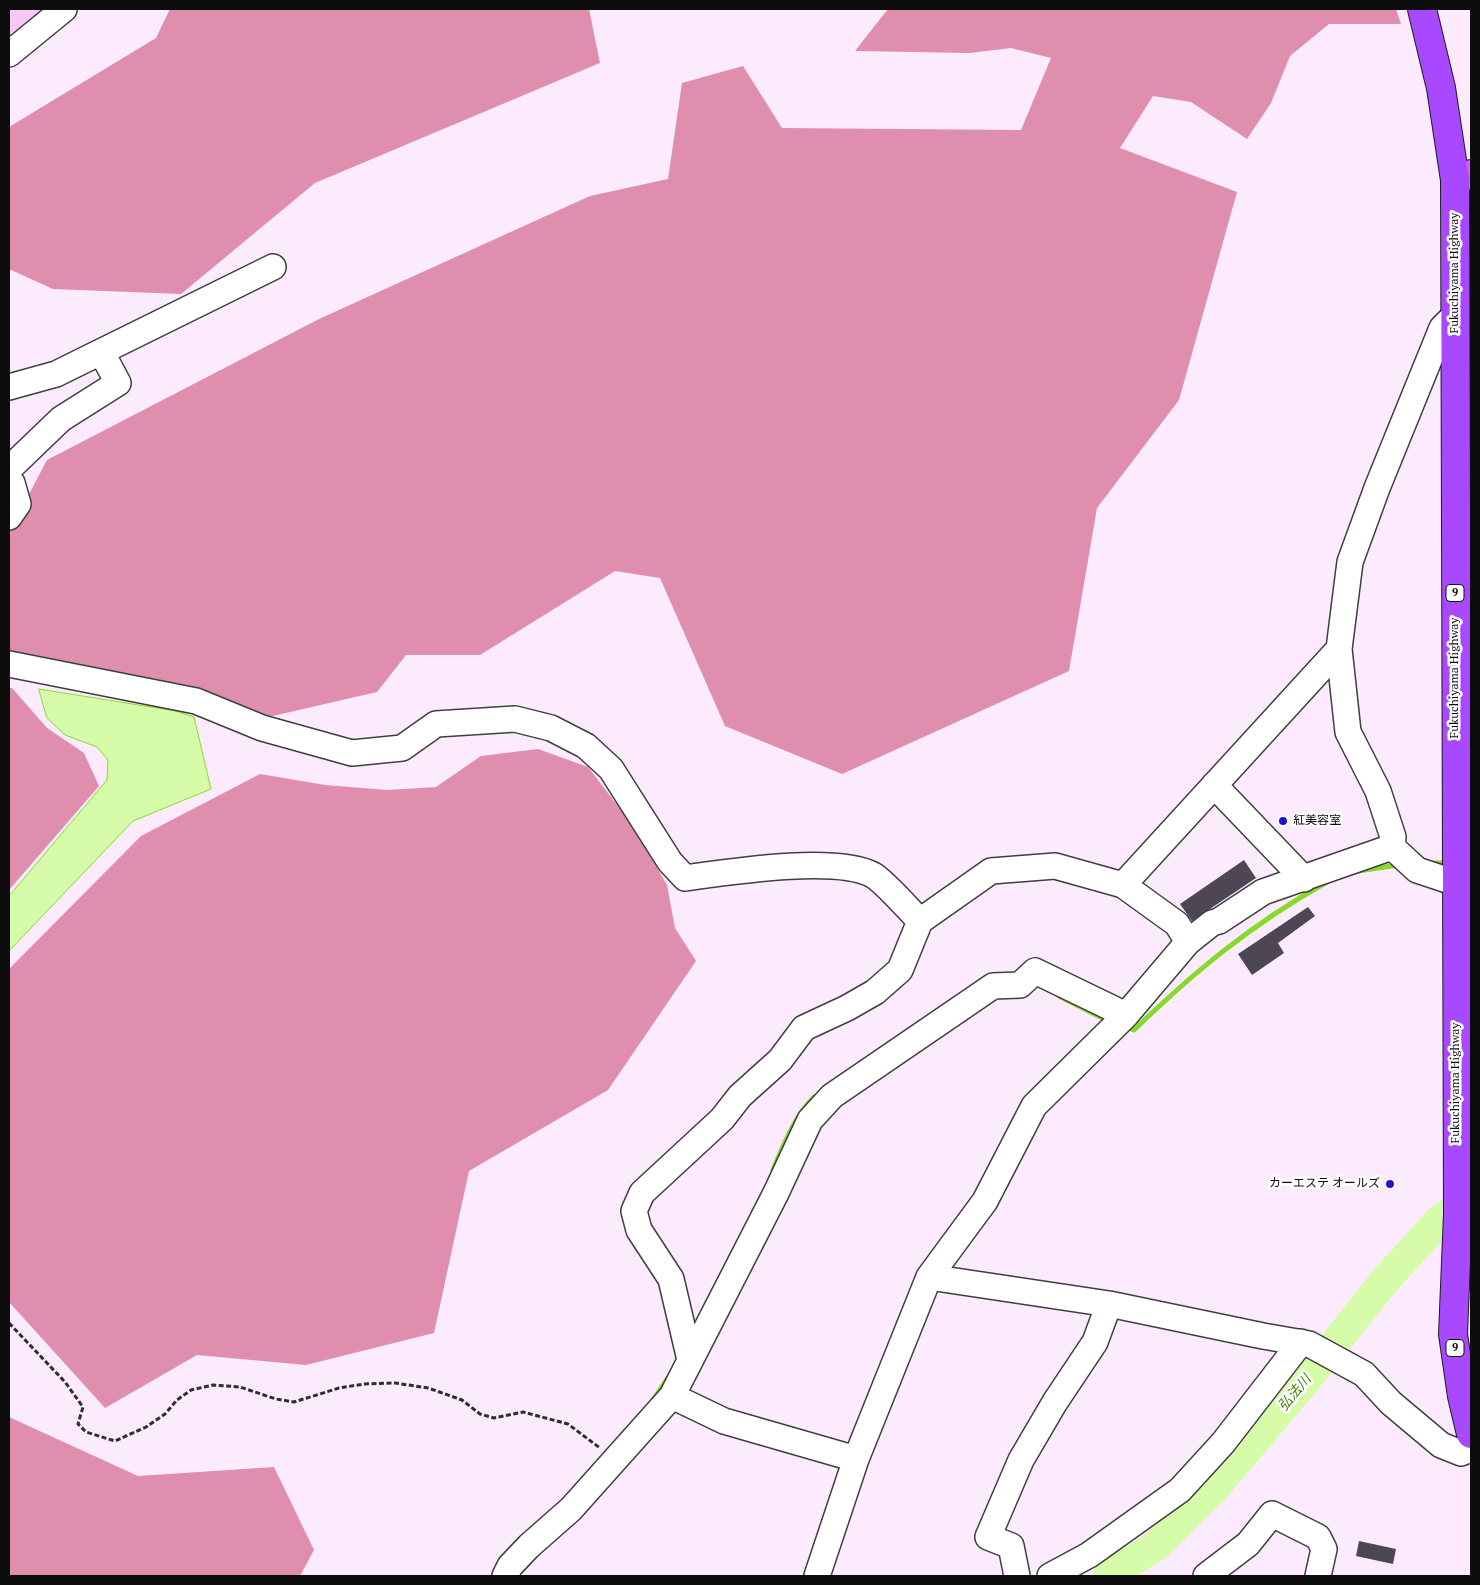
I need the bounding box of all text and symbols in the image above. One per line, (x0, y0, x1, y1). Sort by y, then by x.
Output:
street label: Fukuchiyama Highway (1448, 213, 1462, 333)
road number: 9 (1446, 584, 1464, 602)
street label: Fukuchiyama Highway (1448, 618, 1462, 738)
place label: 紅美容室 (1293, 814, 1341, 828)
marker: 紅美容室 (1277, 815, 1289, 827)
street label: Fukuchiyama Highway (1449, 1023, 1463, 1143)
place label: カーエステ オールズ (1269, 1177, 1380, 1191)
marker: カーエステ オールズ (1384, 1178, 1396, 1190)
road number: 9 (1446, 1340, 1464, 1356)
water label: 弘法川 (1275, 1372, 1315, 1414)

